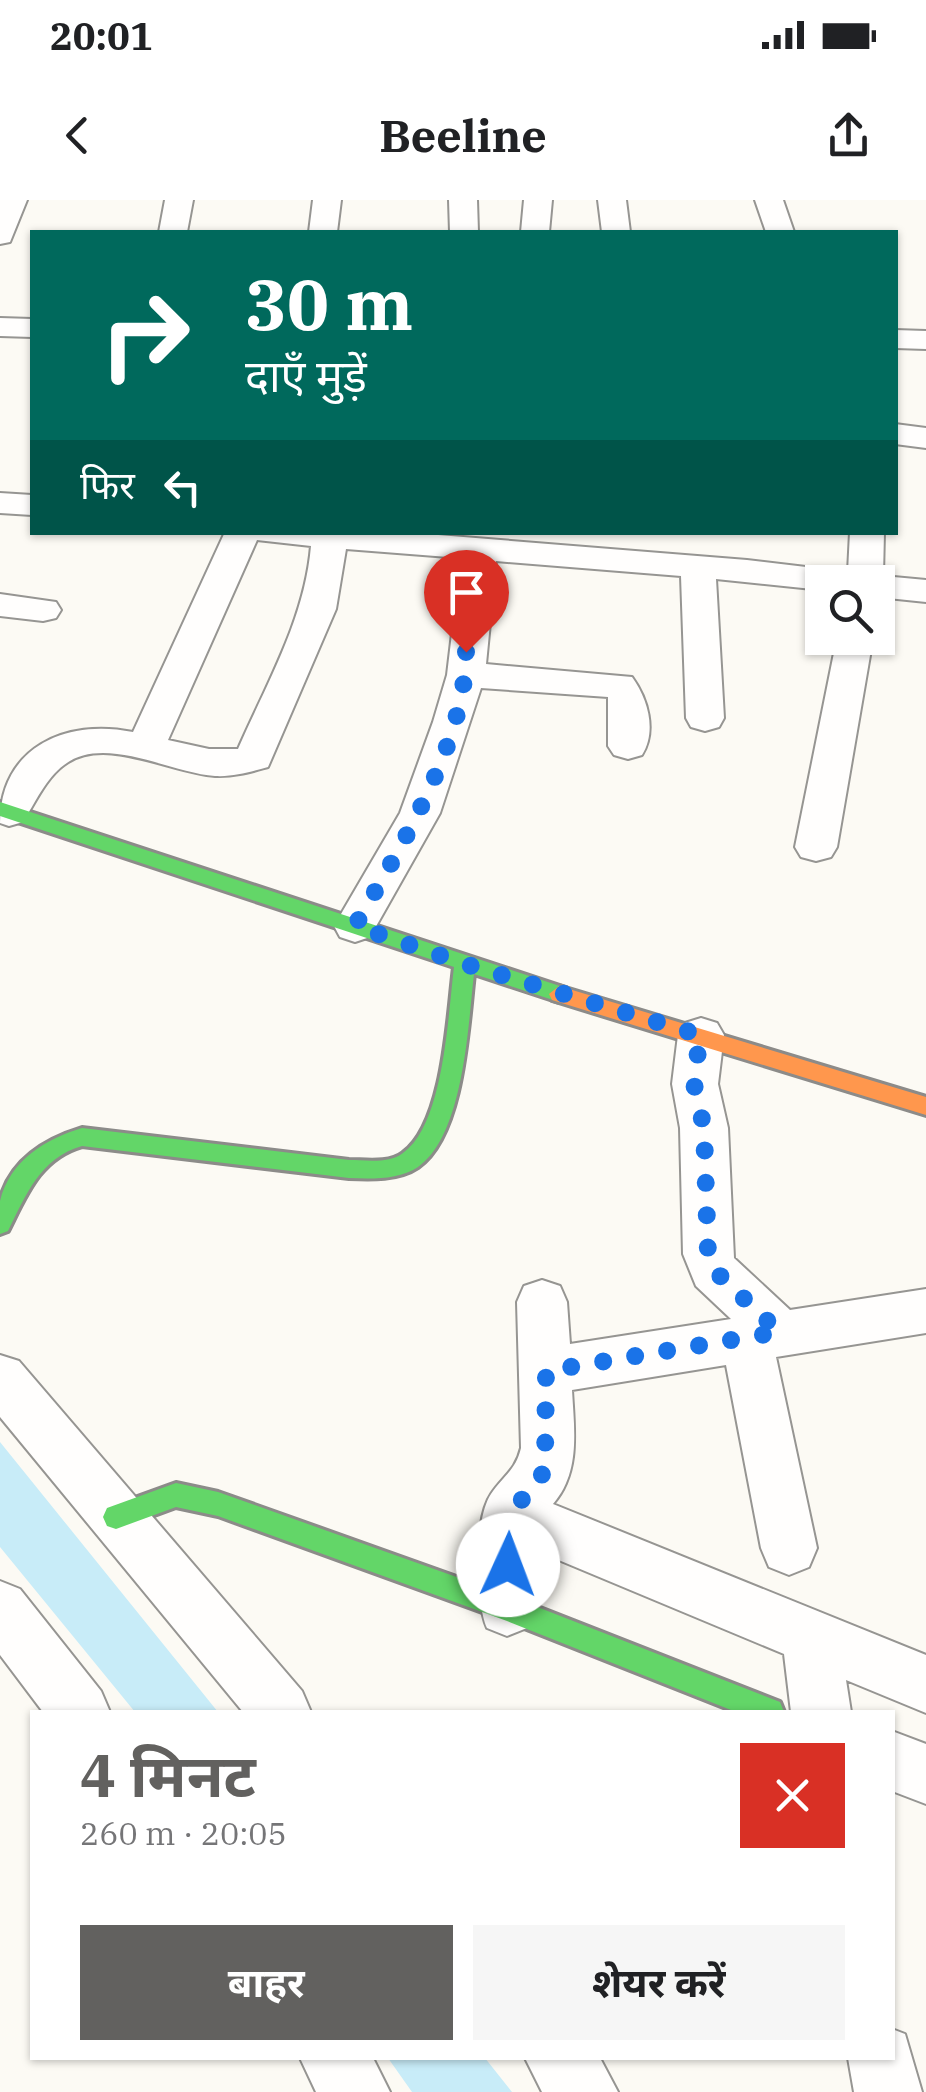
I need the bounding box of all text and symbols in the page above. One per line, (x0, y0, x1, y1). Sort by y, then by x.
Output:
text: 20:01 (50, 11, 153, 60)
text: Beeline (379, 106, 547, 164)
icon: back (50, 108, 105, 163)
icon: share (821, 108, 876, 163)
text: 30 m (245, 258, 413, 349)
icon: right (80, 270, 210, 400)
text: दाएँ मुड़ें (245, 346, 367, 404)
text: फिर (80, 460, 135, 509)
icon: left (155, 460, 210, 515)
pin (424, 550, 509, 653)
icon: arrive (439, 565, 494, 620)
map controls (805, 565, 895, 655)
button: search (805, 565, 895, 655)
position arrow (456, 1513, 560, 1617)
text: 4 मिनट (80, 1735, 256, 1814)
button: close (740, 1743, 845, 1848)
text: 260 m · 20:05 (80, 1812, 287, 1854)
button: बाहर (80, 1925, 453, 2040)
button: शेयर करें (473, 1925, 845, 2040)

